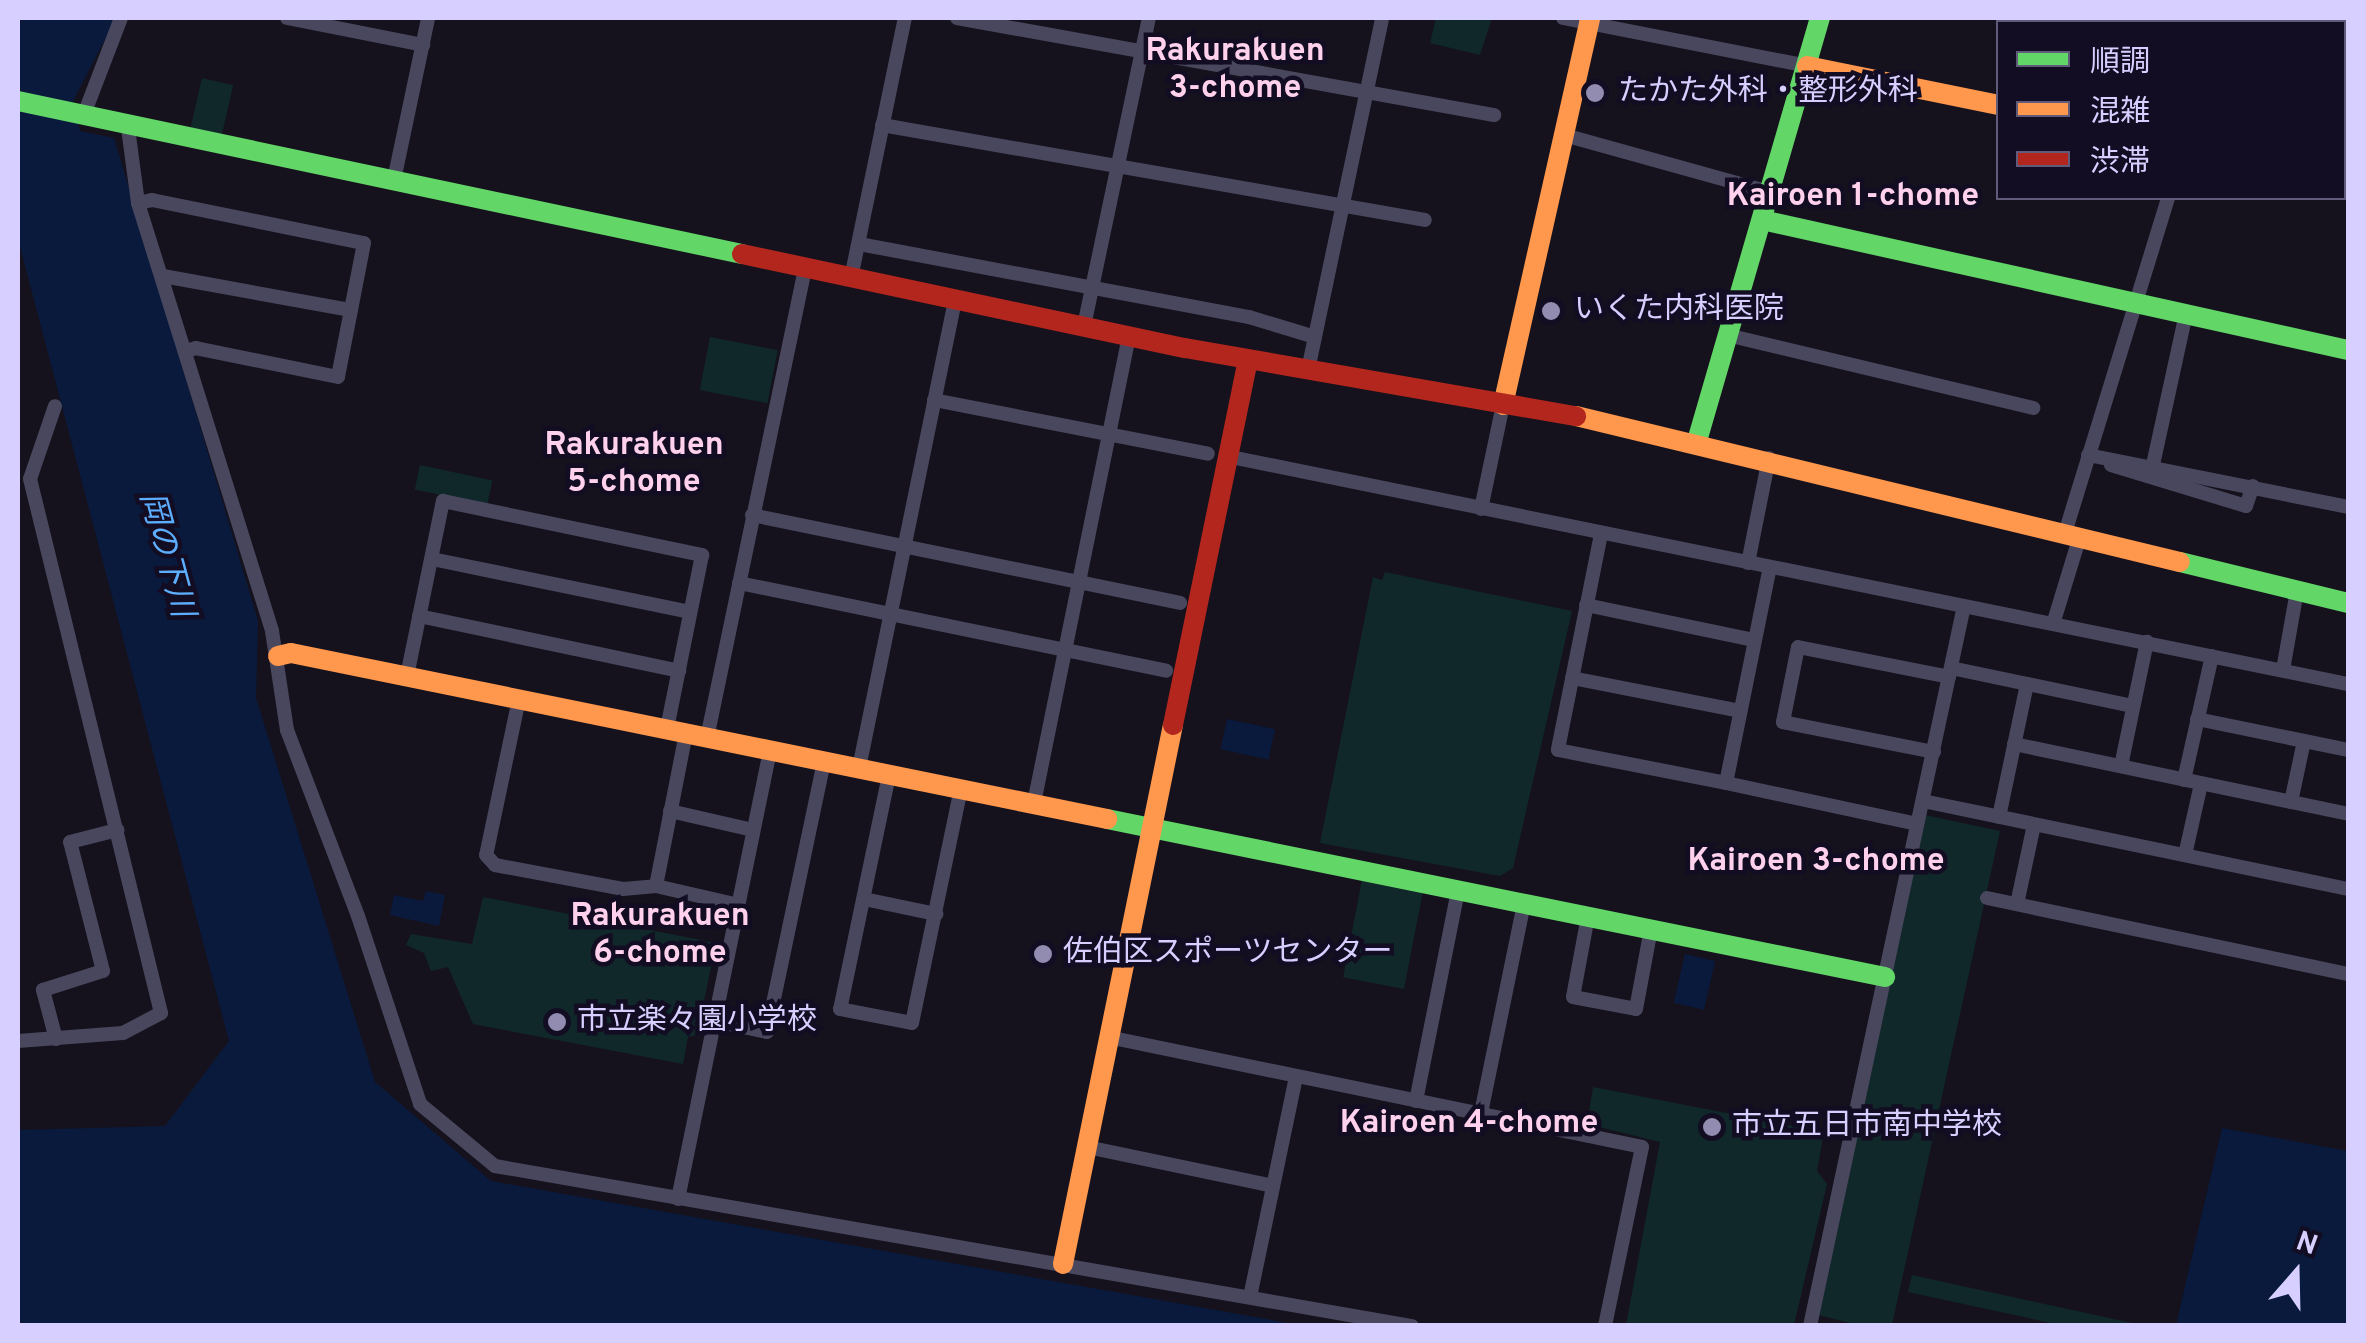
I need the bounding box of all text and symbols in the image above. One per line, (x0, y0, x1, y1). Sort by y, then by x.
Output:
legend (1996, 20, 2346, 200)
district label: Rakurakuen 3-chome (1145, 34, 1325, 109)
text: 順調 (2090, 45, 2150, 82)
place label: たかた外科・整形外科 (1618, 75, 1918, 111)
marker: たかた外科・整形外科 (1582, 80, 1608, 106)
text: 混雑 (2090, 95, 2150, 132)
text: 渋滞 (2090, 145, 2150, 182)
district label: Kairoen 1-chome (1727, 178, 1979, 216)
place label: いくた内科医院 (1574, 293, 1784, 329)
marker: いくた内科医院 (1538, 298, 1564, 324)
district label: Rakurakuen 5-chome (544, 428, 724, 503)
water label: 岡の下川 (130, 488, 200, 622)
district label: Kairoen 3-chome (1687, 843, 1945, 881)
district label: Rakurakuen 6-chome (570, 899, 750, 974)
place label: 佐伯区スポーツセンター (1063, 936, 1393, 972)
marker: 佐伯区スポーツセンター (1032, 943, 1054, 965)
place label: 市立楽々園小学校 (577, 1004, 817, 1040)
marker: 市立楽々園小学校 (546, 1011, 568, 1033)
district label: Kairoen 4-chome (1340, 1105, 1598, 1143)
place label: 市立五日市南中学校 (1732, 1109, 2002, 1145)
marker: 市立五日市南中学校 (1701, 1116, 1723, 1138)
north arrow (2246, 1223, 2346, 1323)
text: N (2291, 1224, 2322, 1265)

